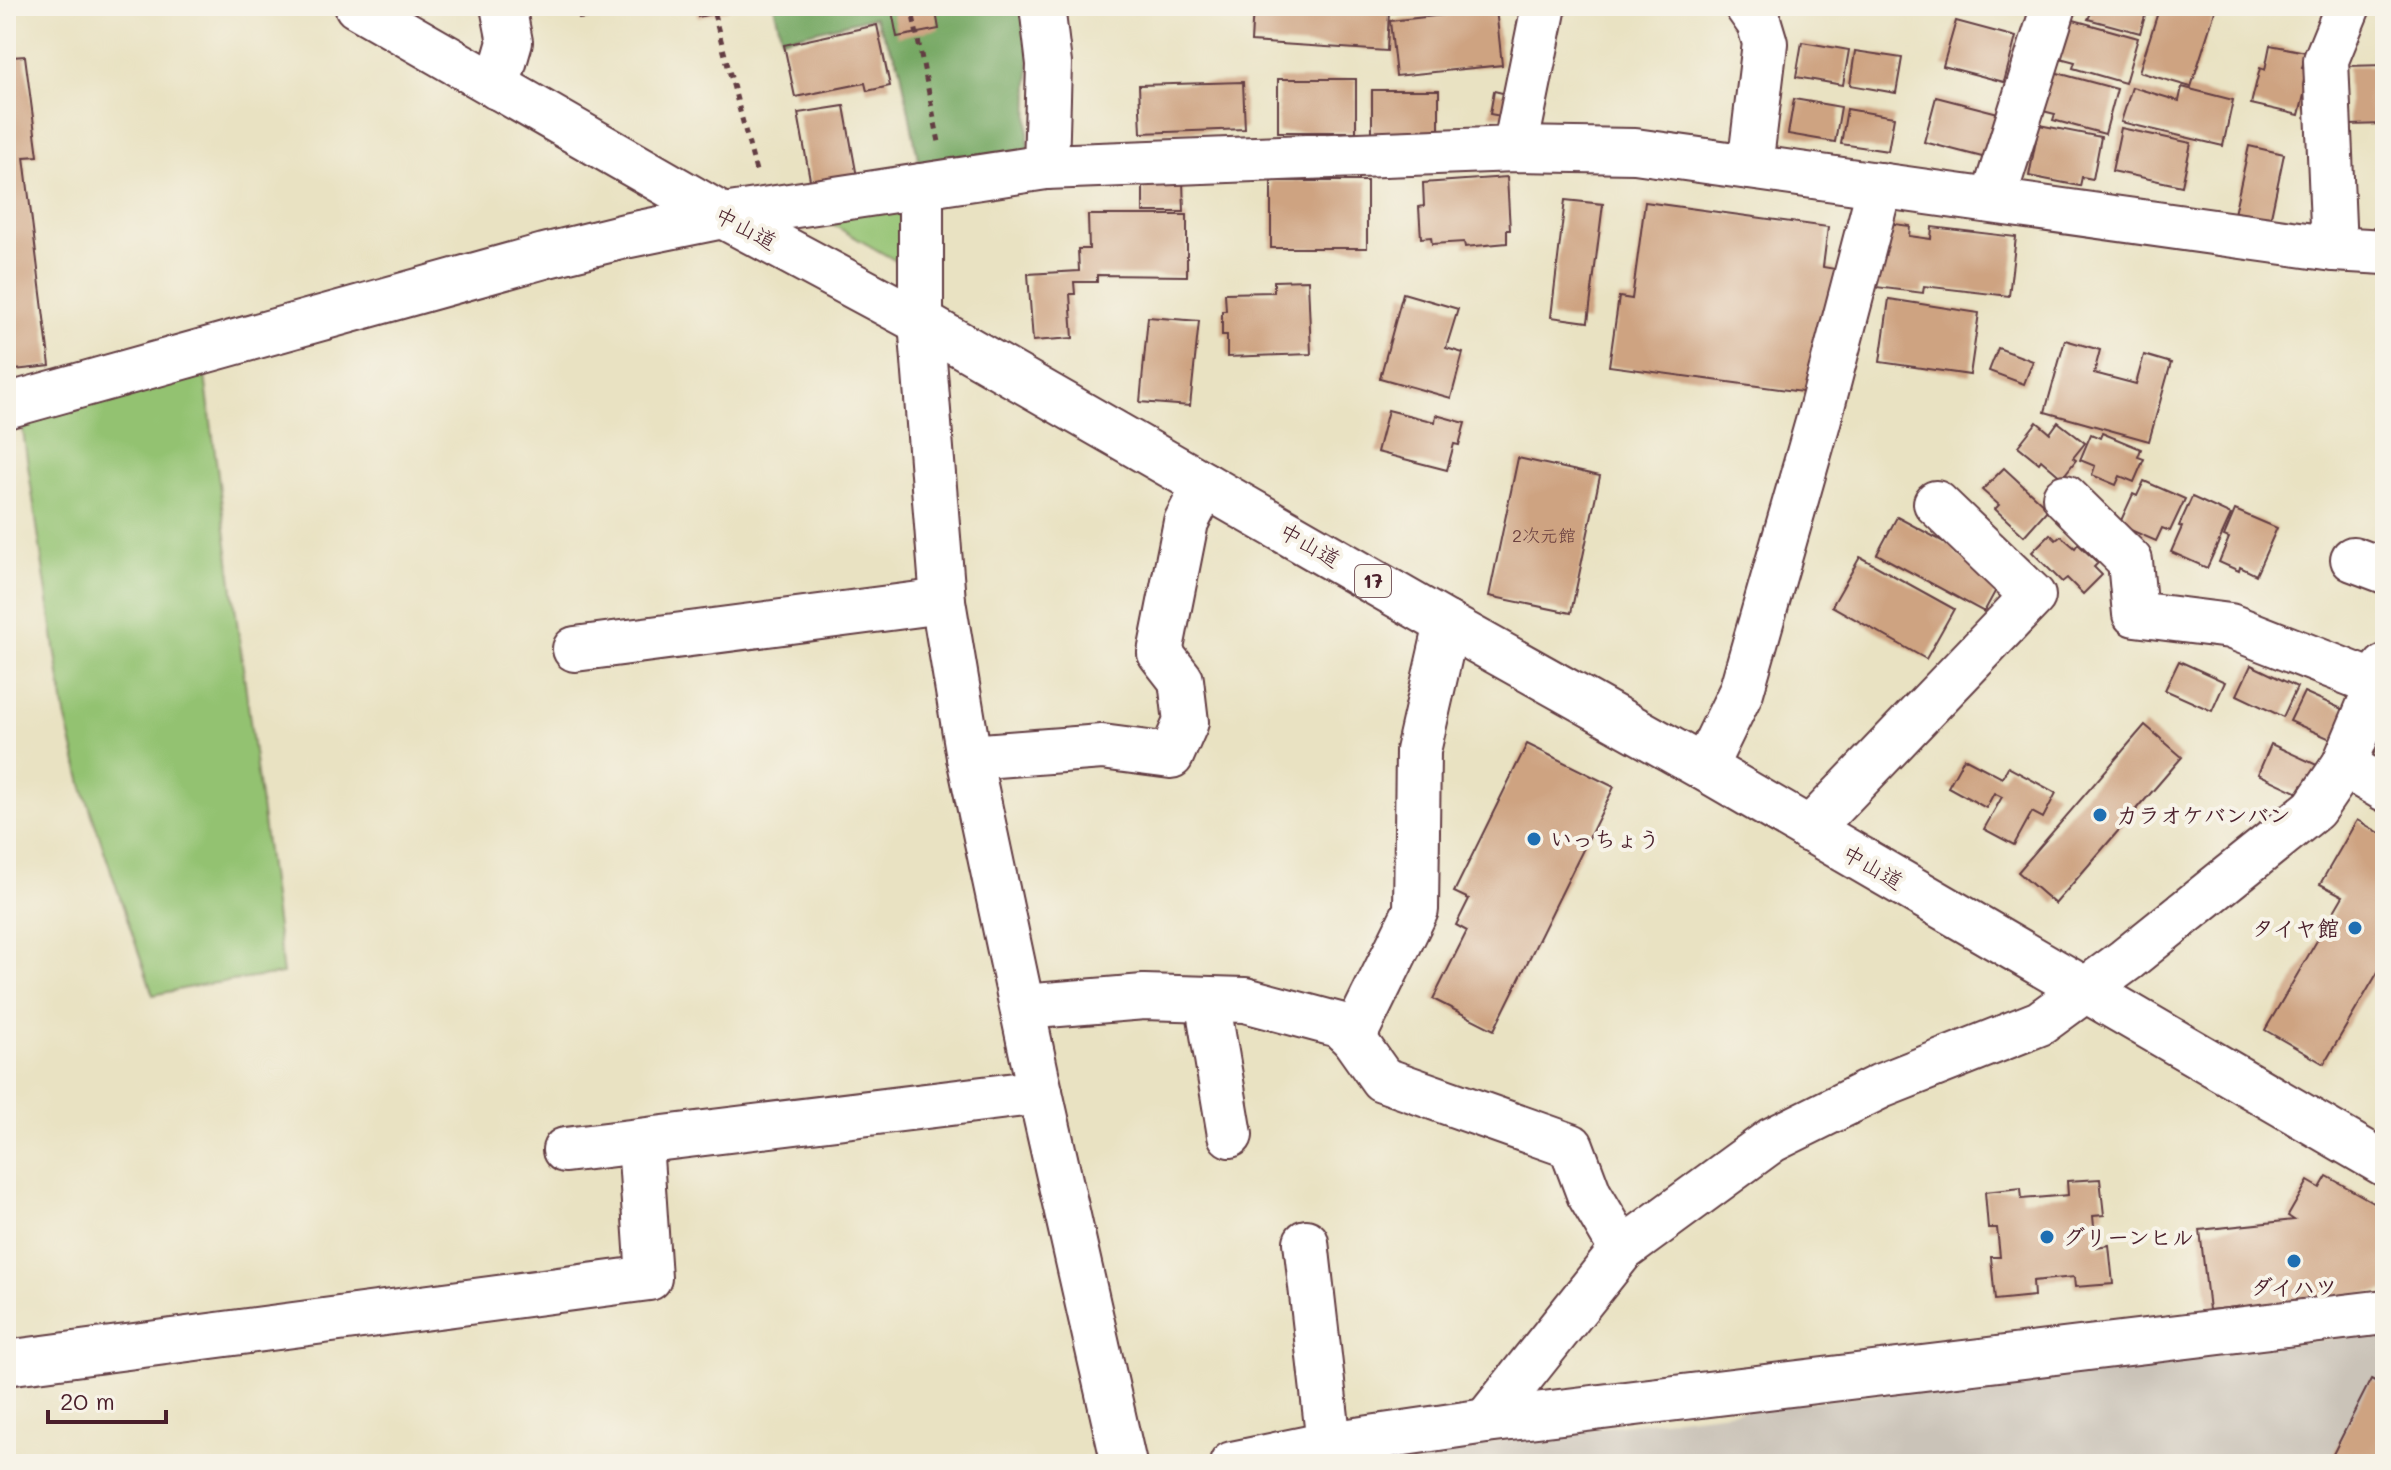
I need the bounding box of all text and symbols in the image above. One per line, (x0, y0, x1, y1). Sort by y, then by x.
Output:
street label: 中山道 (710, 199, 782, 256)
street label: 中山道 (1274, 516, 1346, 574)
house number: 2次元館 (1512, 523, 1576, 547)
road number: 17 (1355, 565, 1391, 597)
place label: カラオケバンバン (2116, 800, 2291, 829)
marker: カラオケバンバン (2091, 806, 2109, 824)
place label: いっちょう (1550, 824, 1660, 853)
marker: いっちょう (1525, 830, 1543, 848)
street label: 中山道 (1837, 838, 1909, 896)
place label: タイヤ館 (2252, 913, 2339, 942)
marker: タイヤ館 (2346, 919, 2364, 937)
place label: グリーンヒル (2063, 1222, 2194, 1251)
marker: グリーンヒル (2038, 1228, 2056, 1246)
marker: ダイハツ (2285, 1252, 2303, 1270)
place label: ダイハツ (2251, 1272, 2337, 1301)
scale bar (48, 1374, 166, 1424)
text: 20 m (60, 1385, 115, 1416)

